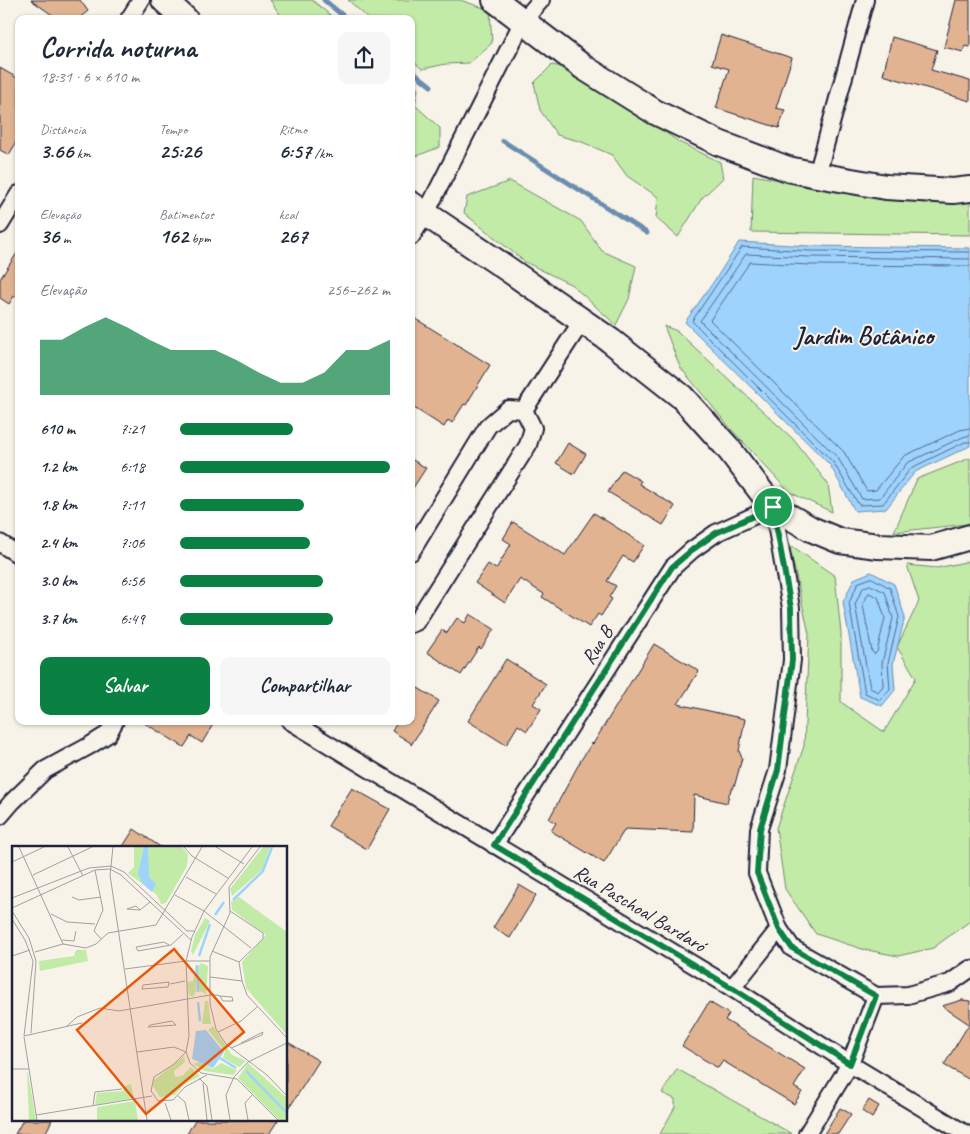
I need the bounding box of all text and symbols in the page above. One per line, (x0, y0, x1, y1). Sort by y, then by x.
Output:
text: Corrida noturna (40, 30, 196, 65)
button: share (338, 32, 390, 84)
text: 18:31 · 6 × 610 m (40, 67, 139, 87)
text: Distância (40, 121, 86, 138)
text: Tempo (159, 121, 187, 138)
text: Ritmo (279, 121, 307, 138)
text: 3.66 (40, 138, 73, 164)
text: 25:26 (159, 138, 201, 164)
text: 6:57 (279, 138, 311, 164)
text: km (73, 145, 90, 162)
text: /km (311, 145, 333, 162)
text: Elevação (40, 206, 81, 223)
text: Batimentos (159, 206, 214, 223)
text: kcal (279, 206, 297, 223)
text: 36 (40, 223, 59, 249)
text: 162 (159, 223, 188, 249)
text: 267 (279, 223, 307, 249)
text: m (59, 230, 71, 247)
text: bpm (188, 230, 211, 247)
text: Elevação (40, 280, 86, 300)
text: 256–262 m (327, 280, 390, 300)
district label: Jardim Botânico (793, 320, 936, 352)
text: 610 m (40, 419, 75, 439)
text: 7:21 (120, 419, 145, 439)
text: 1.2 km (40, 457, 77, 477)
text: 6:18 (120, 457, 145, 477)
pin (752, 486, 794, 528)
icon: arrive (759, 493, 787, 521)
text: 1.8 km (40, 495, 77, 515)
text: 7:11 (120, 495, 145, 515)
text: 2.4 km (40, 533, 77, 553)
text: 7:06 (120, 533, 145, 553)
text: 3.0 km (40, 571, 77, 591)
text: 6:56 (120, 571, 145, 591)
text: 3.7 km (40, 609, 77, 629)
text: 6:49 (120, 609, 145, 629)
street label: Rua B (576, 620, 620, 669)
button: Salvar (40, 657, 210, 715)
button: Compartilhar (220, 657, 390, 715)
inset map (12, 846, 288, 1122)
street label: Rua Paschoal Bardaró (569, 859, 713, 959)

